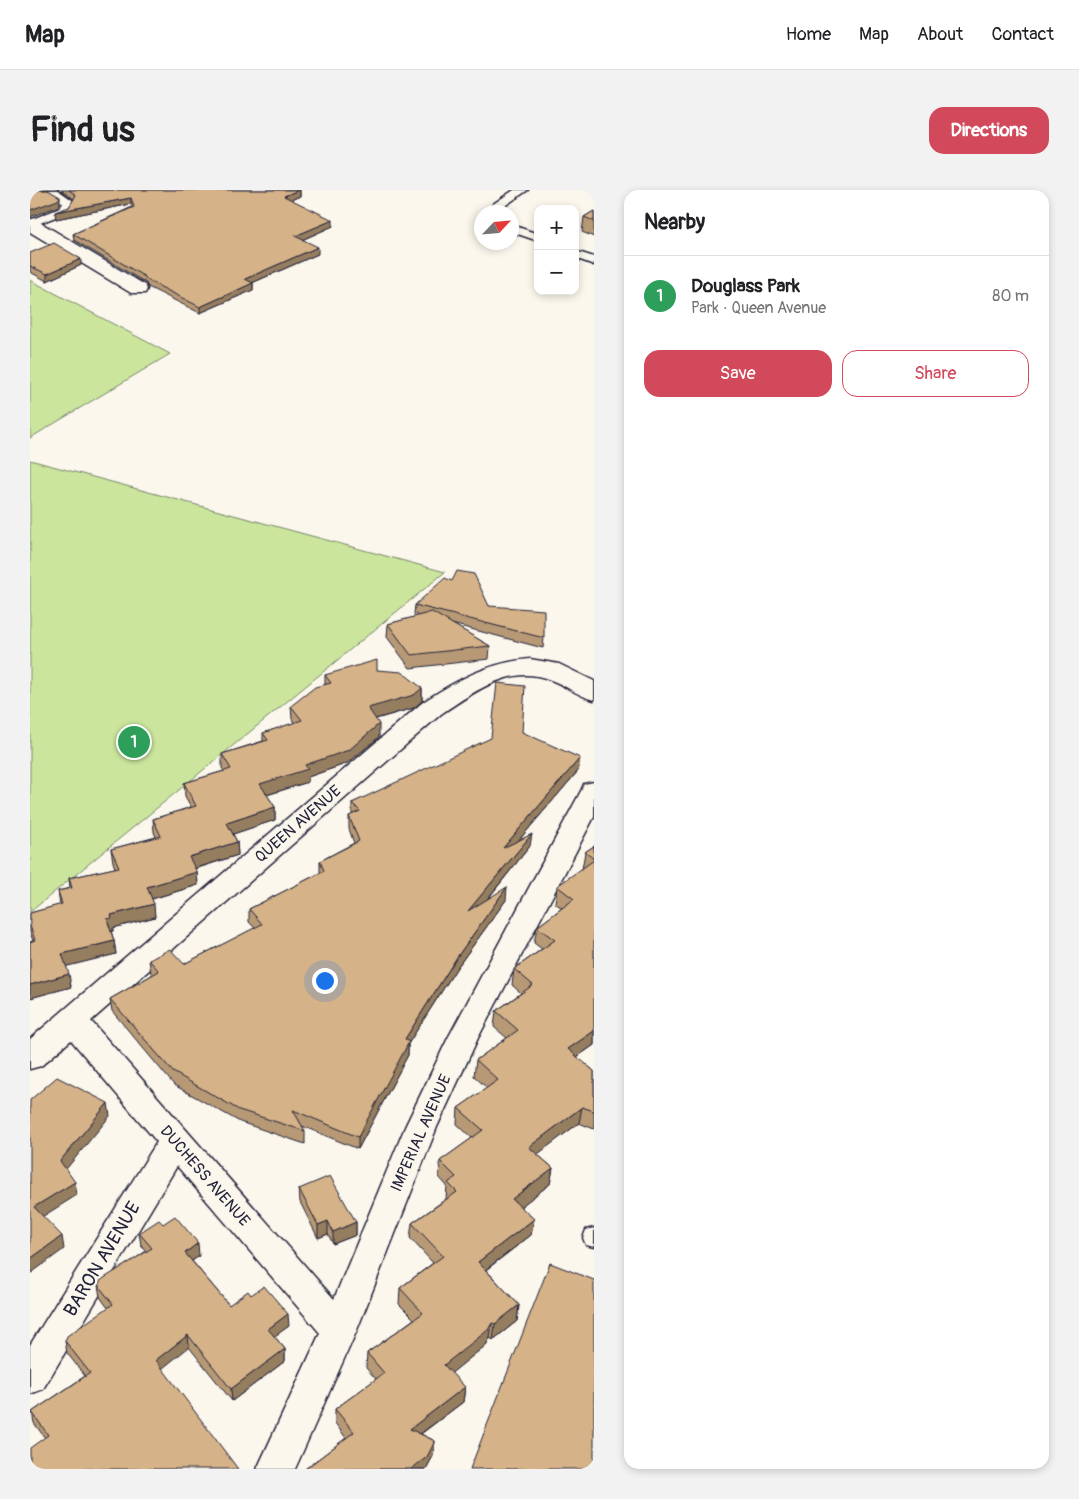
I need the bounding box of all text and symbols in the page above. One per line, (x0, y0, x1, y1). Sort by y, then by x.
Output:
text: Map (25, 20, 65, 49)
text: Home (786, 23, 831, 46)
text: Map (859, 23, 889, 46)
text: About (917, 23, 963, 46)
text: Contact (991, 23, 1054, 46)
button: Directions (929, 107, 1049, 154)
text: Find us (30, 108, 135, 152)
north arrow (474, 205, 519, 250)
map controls (534, 205, 579, 295)
button: + (534, 205, 579, 250)
text: Nearby (644, 209, 705, 236)
button: − (534, 250, 579, 295)
text: Douglass Park (691, 274, 800, 298)
text: 1 (657, 286, 663, 306)
text: 80 m (992, 286, 1029, 306)
text: Park · Queen Avenue (691, 298, 826, 318)
button: Save (644, 350, 832, 397)
button: Share (842, 350, 1029, 397)
pin: 1 (118, 723, 150, 761)
street label: QUEEN AVENUE (251, 781, 345, 867)
your location (312, 968, 338, 994)
street label: IMPERIAL AVENUE (386, 1071, 456, 1195)
street label: DUCHESS AVENUE (156, 1121, 254, 1231)
street label: BARON AVENUE (58, 1197, 146, 1321)

